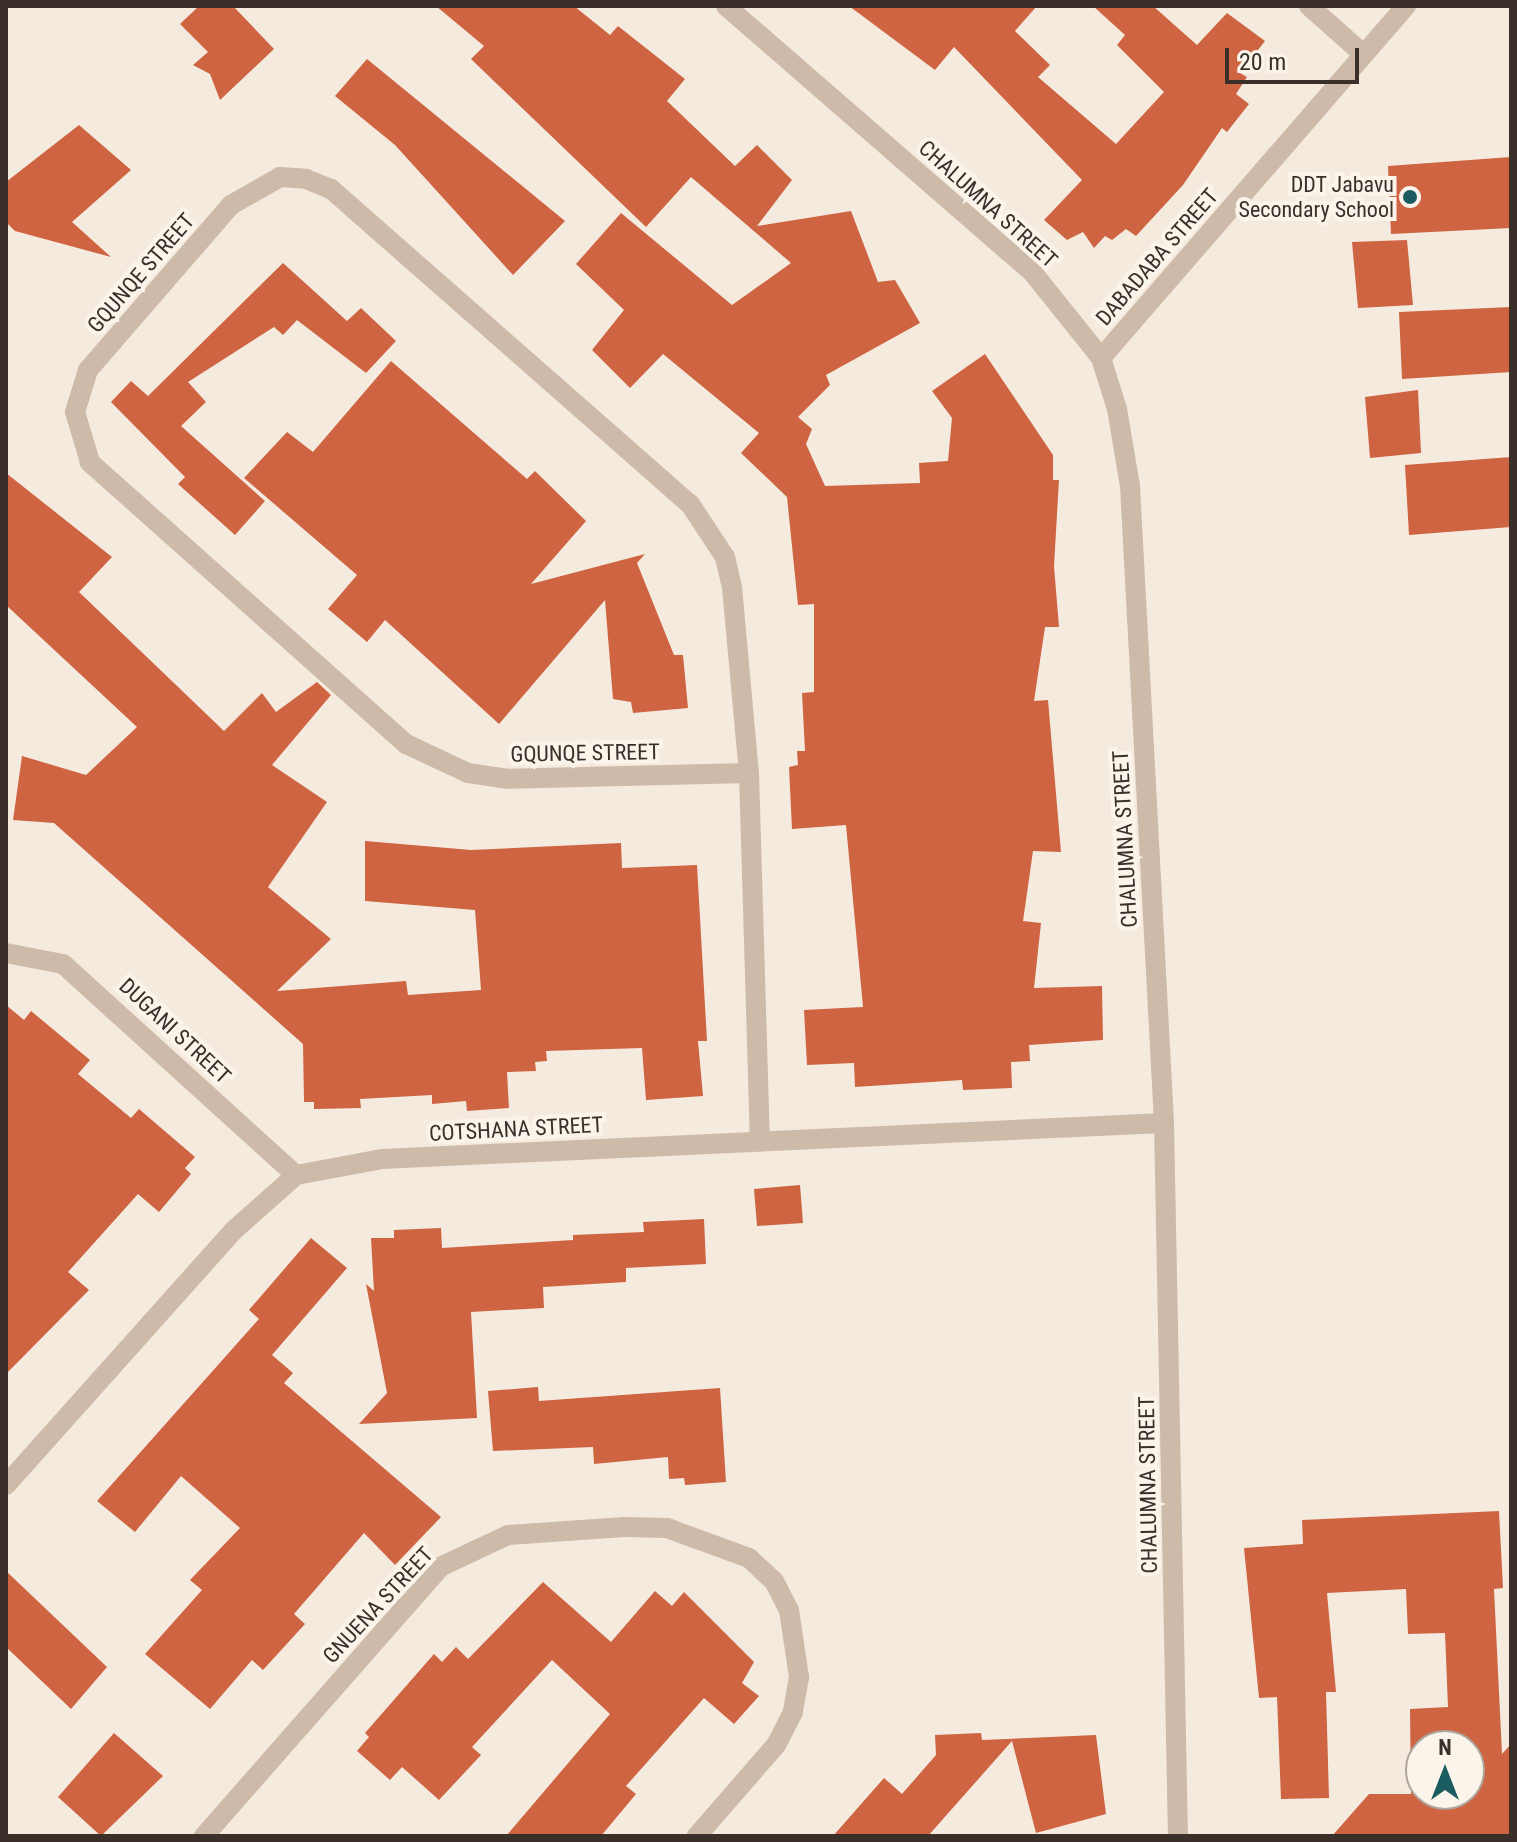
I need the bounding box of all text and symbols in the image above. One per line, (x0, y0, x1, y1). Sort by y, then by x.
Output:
scale bar (1229, 32, 1363, 82)
text: 20 m (1239, 48, 1286, 76)
street label: CHALUMNA STREET (913, 135, 1063, 273)
place label: DDT Jabavu Secondary School (1239, 171, 1394, 222)
street label: DABADABA STREET (1090, 183, 1224, 331)
marker: DDT Jabavu Secondary School (1401, 188, 1419, 206)
street label: GQUNQE STREET (82, 208, 200, 338)
street label: GQUNQE STREET (510, 738, 660, 768)
street label: CHALUMNA STREET (1107, 750, 1143, 928)
street label: DUGANI STREET (114, 973, 236, 1089)
street label: COTSHANA STREET (428, 1111, 604, 1147)
street label: CHALUMNA STREET (1133, 1396, 1163, 1574)
street label: GNUENA STREET (317, 1541, 439, 1669)
north arrow (1405, 1730, 1485, 1810)
text: N (1438, 1735, 1452, 1760)

